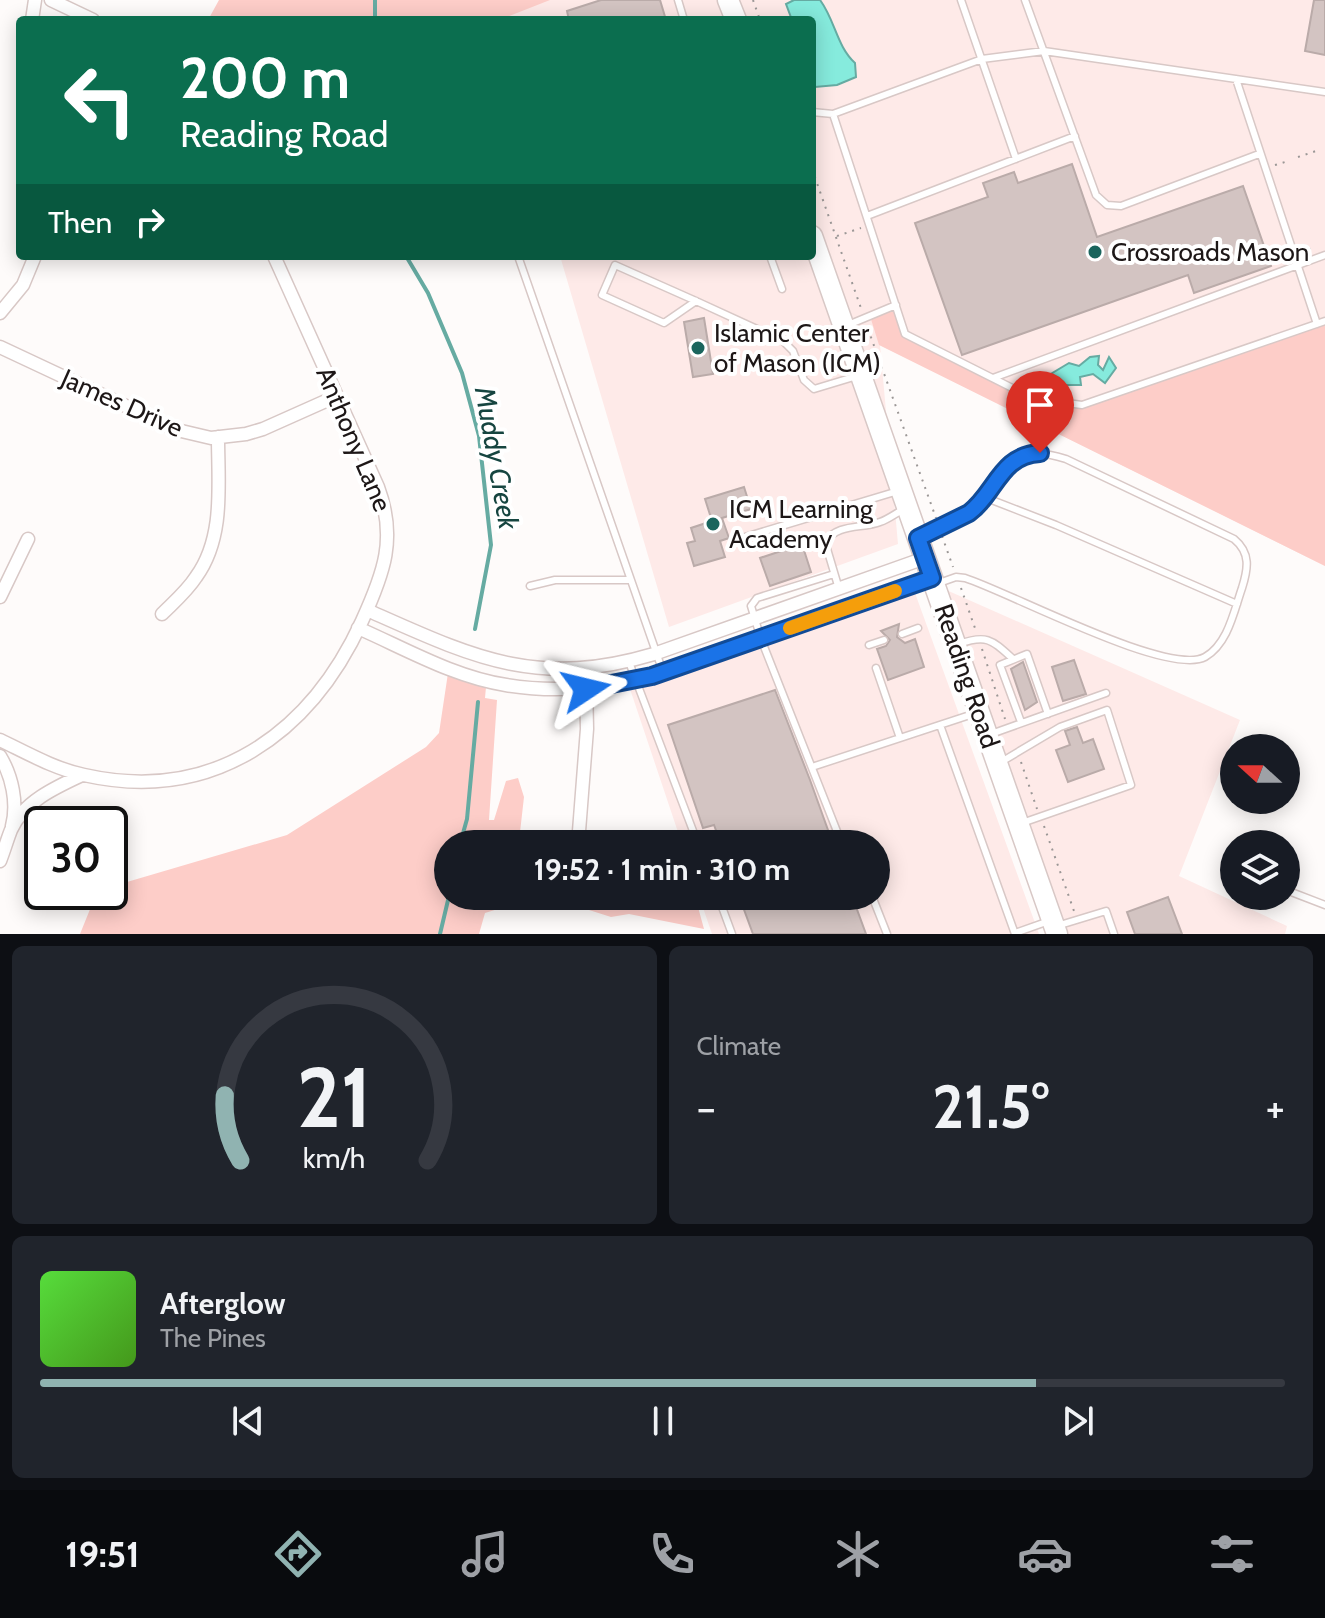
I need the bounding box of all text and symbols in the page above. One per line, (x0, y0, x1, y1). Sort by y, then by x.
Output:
text: 200 m (180, 44, 350, 112)
icon: left (48, 48, 152, 152)
text: Reading Road (180, 112, 389, 156)
icon: right (128, 200, 172, 244)
text: Then (48, 204, 112, 241)
place label: Crossroads Mason (1111, 236, 1309, 268)
marker: Crossroads Mason (1086, 243, 1104, 261)
place label: Islamic Center of Mason (ICM) (714, 317, 881, 379)
marker: Islamic Center of Mason (ICM) (689, 339, 707, 357)
street label: James Drive (55, 362, 188, 444)
street label: Anthony Lane (309, 362, 399, 516)
pin (1006, 371, 1074, 453)
water label: Muddy Creek (468, 383, 526, 533)
icon: arrive (1018, 383, 1062, 427)
place label: ICM Learning Academy (729, 493, 874, 555)
marker: ICM Learning Academy (704, 515, 722, 533)
street label: Reading Road (927, 600, 1007, 752)
position arrow (544, 647, 628, 731)
north arrow (1220, 734, 1300, 814)
map controls (1220, 734, 1300, 910)
speed limit sign: 30 (24, 806, 128, 910)
button: layers (1220, 830, 1300, 910)
text: 19:52 · 1 min · 310 m (534, 851, 790, 888)
text: Climate (697, 1030, 781, 1062)
text: 21 (297, 1047, 372, 1148)
text: 21.5° (932, 1070, 1049, 1143)
text: − (697, 1081, 716, 1134)
text: + (1266, 1081, 1285, 1134)
text: km/h (303, 1140, 366, 1175)
text: Afterglow (160, 1285, 286, 1322)
text: The Pines (160, 1322, 266, 1354)
icon: previous (226, 1399, 270, 1443)
icon: pause (641, 1399, 685, 1443)
icon: next (1056, 1399, 1100, 1443)
icon: directions (270, 1526, 326, 1582)
icon: music (457, 1526, 513, 1582)
icon: phone (644, 1526, 700, 1582)
icon: climate (830, 1526, 886, 1582)
icon: car (1017, 1526, 1073, 1582)
icon: filters (1204, 1526, 1260, 1582)
text: 19:51 (65, 1532, 139, 1576)

